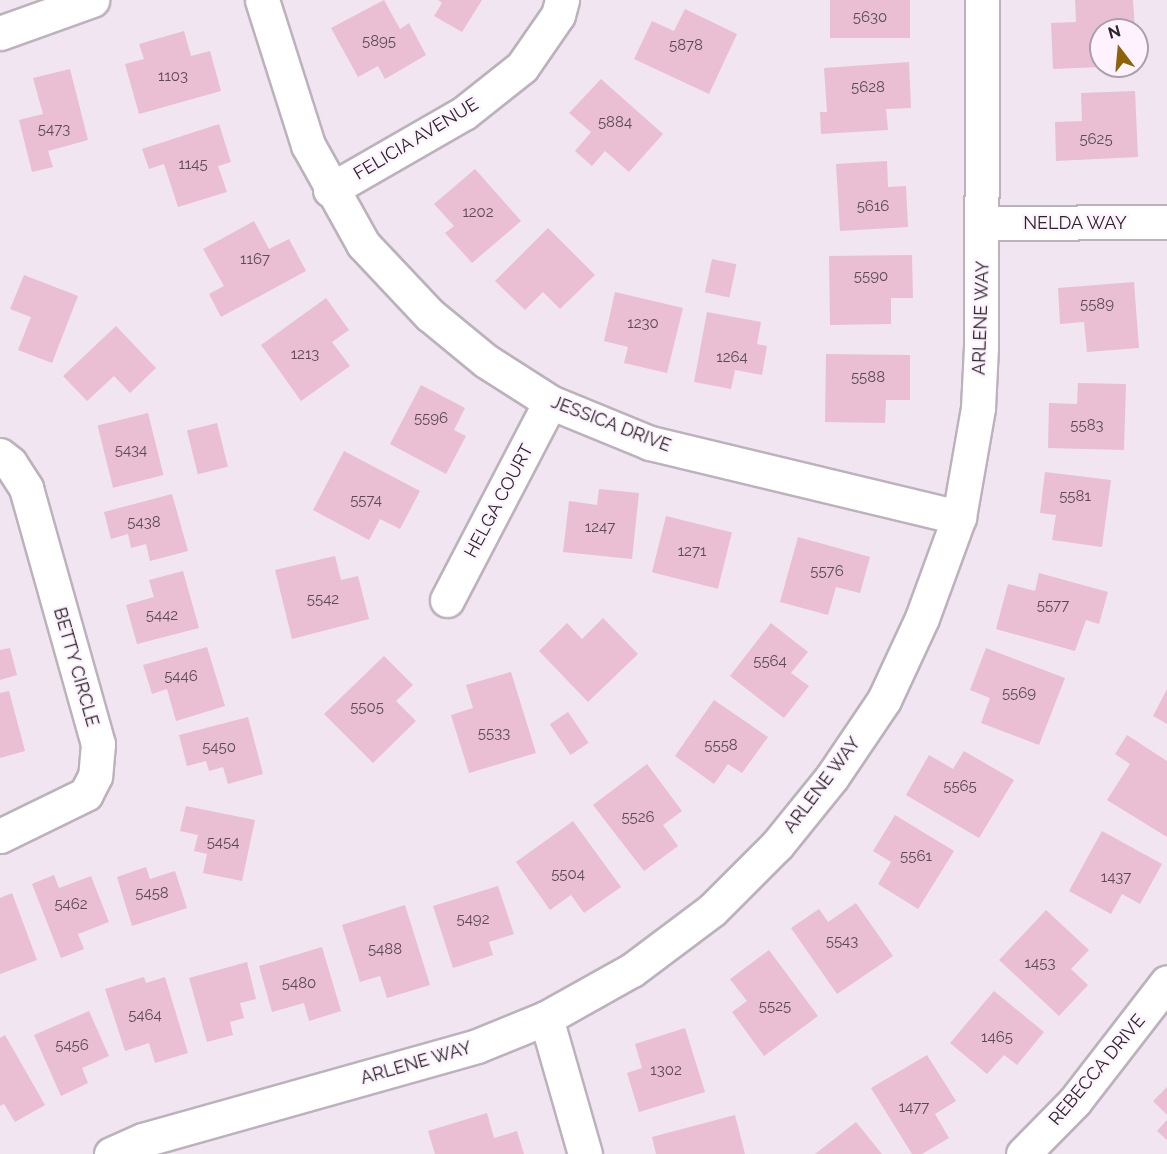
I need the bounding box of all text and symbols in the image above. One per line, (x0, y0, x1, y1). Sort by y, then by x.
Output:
house number: 5630 (853, 9, 887, 27)
north arrow (1089, 18, 1149, 78)
text: N (1106, 21, 1123, 43)
house number: 5895 (362, 33, 396, 51)
house number: 5878 (669, 37, 703, 55)
house number: 1103 (158, 68, 188, 86)
house number: 5628 (851, 79, 885, 97)
street label: FELICIA AVENUE (349, 93, 483, 185)
house number: 5884 (598, 114, 632, 132)
house number: 5473 (38, 121, 70, 139)
house number: 5625 (1079, 131, 1113, 149)
house number: 1145 (178, 156, 208, 174)
house number: 5616 (857, 198, 889, 216)
house number: 1202 (462, 204, 494, 222)
street label: NELDA WAY (1023, 212, 1127, 234)
house number: 1167 (240, 251, 270, 269)
street label: ARLENE WAY (968, 260, 994, 376)
house number: 5590 (854, 268, 888, 286)
house number: 5589 (1080, 296, 1114, 314)
house number: 1230 (627, 315, 659, 333)
house number: 1213 (291, 346, 319, 364)
house number: 1264 (716, 349, 748, 367)
house number: 5588 (851, 369, 885, 387)
street label: JESSICA DRIVE (548, 391, 674, 457)
house number: 5596 (414, 410, 448, 428)
house number: 5583 (1070, 417, 1104, 435)
street label: HELGA COURT (460, 440, 538, 562)
house number: 5434 (115, 442, 147, 460)
house number: 5581 (1059, 488, 1091, 506)
house number: 5574 (350, 492, 382, 510)
house number: 5438 (127, 514, 161, 532)
house number: 1247 (585, 519, 615, 537)
house number: 1271 (678, 543, 706, 561)
house number: 5576 (810, 563, 844, 581)
house number: 5542 (307, 591, 339, 609)
house number: 5577 (1037, 597, 1069, 615)
street label: BETTY CIRCLE (49, 605, 103, 729)
house number: 5442 (146, 607, 178, 625)
house number: 5564 (753, 653, 787, 671)
house number: 5446 (164, 668, 198, 686)
house number: 5569 (1002, 685, 1036, 703)
house number: 5505 (350, 699, 384, 717)
house number: 5533 (478, 725, 510, 743)
street label: ARLENE WAY (779, 733, 865, 837)
house number: 5558 (704, 737, 738, 755)
house number: 5450 (202, 739, 236, 757)
house number: 5565 (943, 778, 977, 796)
house number: 5526 (621, 809, 655, 827)
house number: 5454 (207, 834, 239, 852)
house number: 5561 (900, 848, 932, 866)
house number: 5504 (551, 866, 585, 884)
house number: 1437 (1101, 869, 1131, 887)
house number: 5458 (135, 885, 169, 903)
house number: 5462 (54, 896, 88, 914)
house number: 5492 (457, 911, 489, 929)
house number: 5543 (826, 933, 858, 951)
house number: 5488 (368, 941, 402, 959)
house number: 1453 (1025, 955, 1055, 973)
house number: 5480 (282, 975, 316, 993)
house number: 5525 (759, 998, 791, 1016)
house number: 5464 (128, 1007, 162, 1025)
street label: REBECCA DRIVE (1044, 1010, 1150, 1130)
house number: 1465 (981, 1029, 1013, 1047)
house number: 5456 (55, 1037, 89, 1055)
street label: ARLENE WAY (358, 1037, 474, 1089)
house number: 1302 (650, 1062, 682, 1080)
house number: 1477 (899, 1099, 929, 1117)

